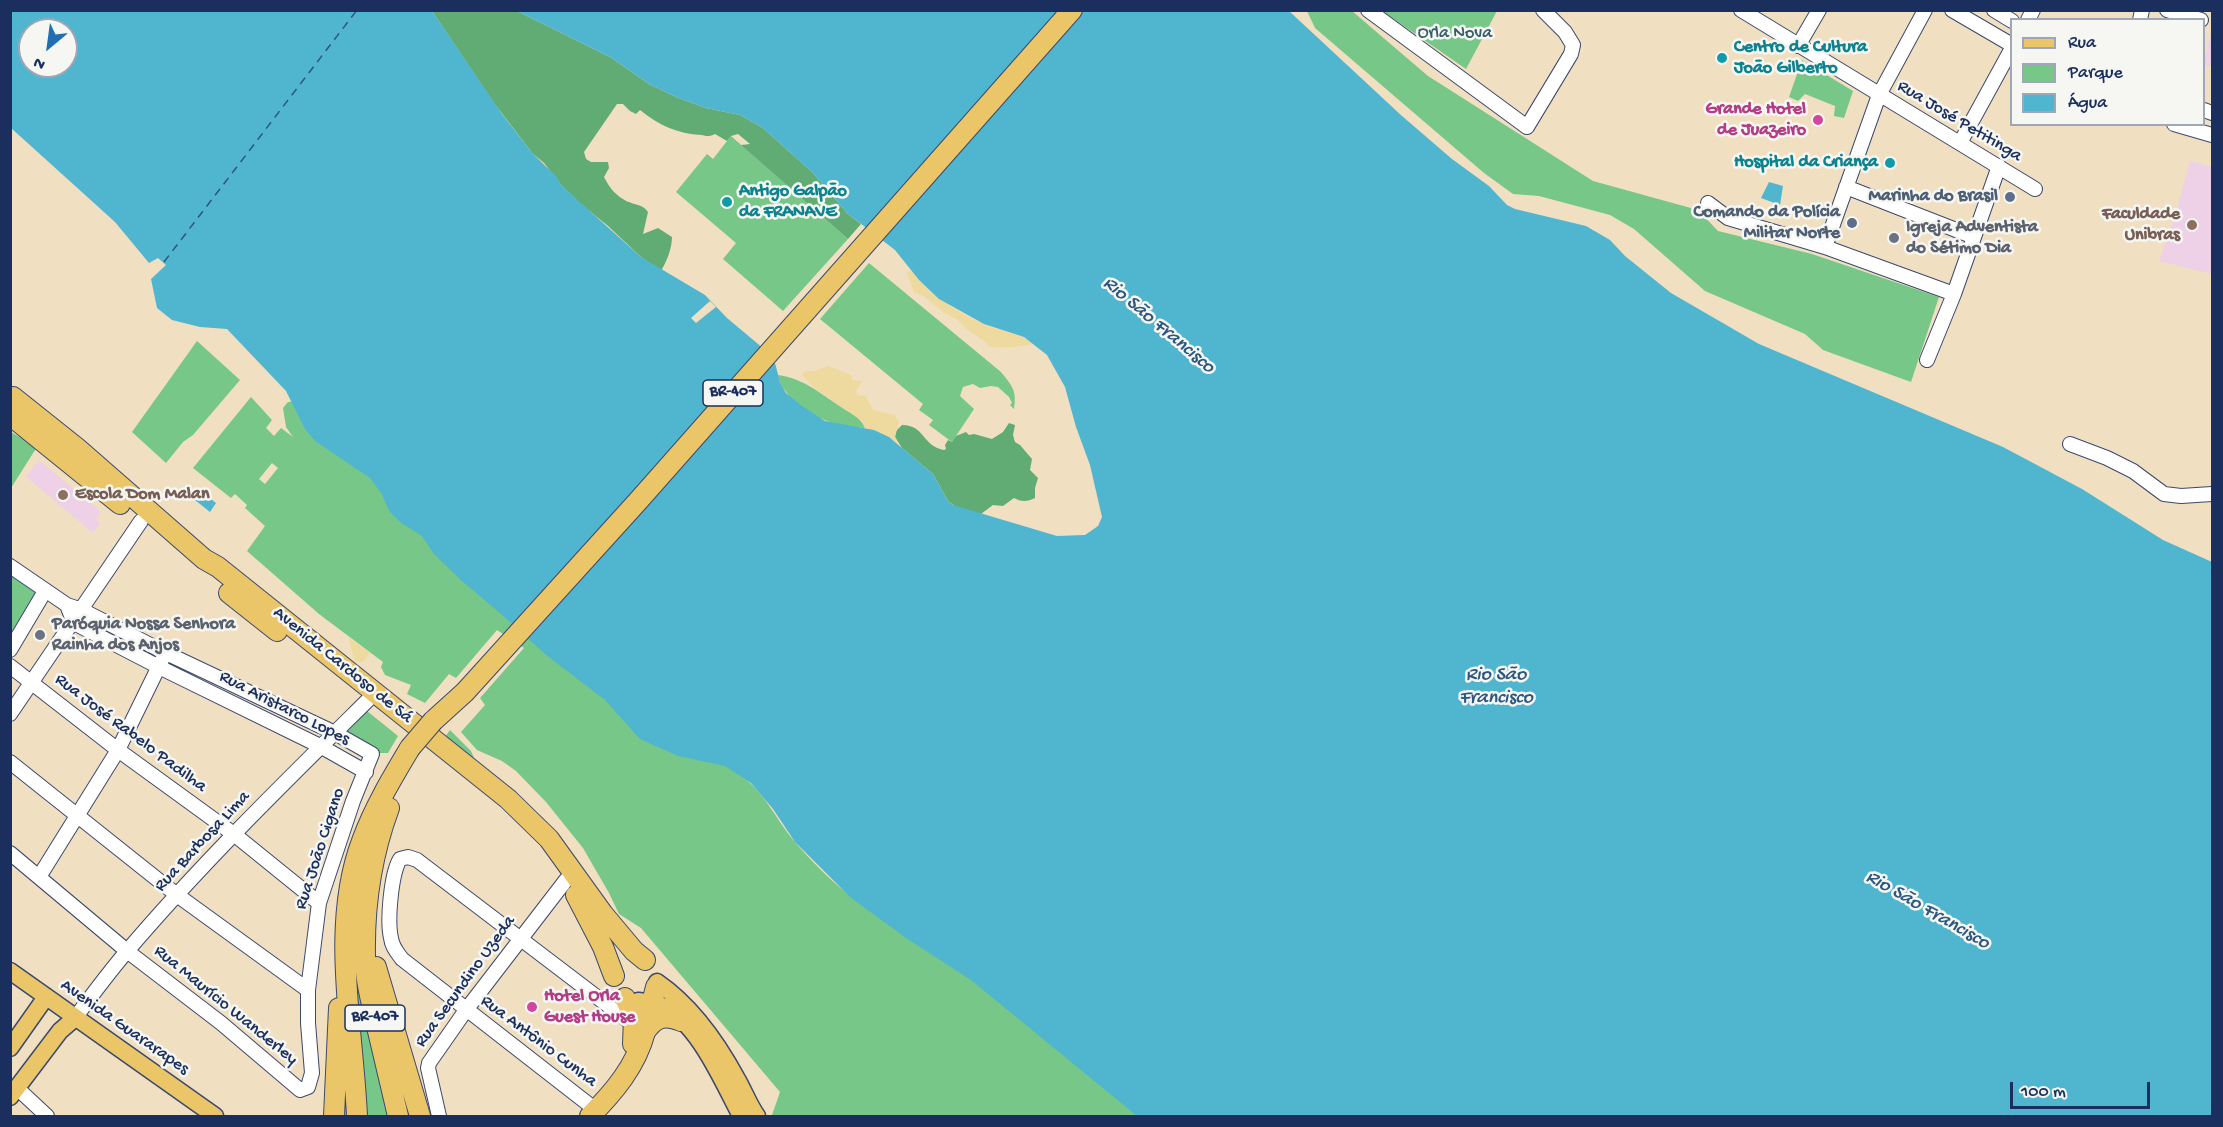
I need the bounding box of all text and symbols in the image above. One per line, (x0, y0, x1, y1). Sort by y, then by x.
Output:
north arrow (18, 18, 78, 78)
legend (2010, 18, 2205, 126)
park label: Orla Nova (1418, 23, 1492, 45)
text: Rua (2068, 33, 2096, 54)
place label: Centro de Cultura João Gilberto (1734, 37, 1867, 80)
marker: Centro de Cultura João Gilberto (1715, 51, 1729, 65)
text: N (31, 52, 49, 73)
text: Parque (2068, 63, 2123, 84)
street label: Rua José Petitinga (1893, 76, 2025, 168)
text: Água (2068, 93, 2107, 114)
place label: Grande Hotel de Juazeiro (1705, 99, 1806, 142)
marker: Grande Hotel de Juazeiro (1811, 113, 1825, 127)
place label: Hospital da Criança (1734, 152, 1878, 174)
marker: Hospital da Criança (1883, 156, 1897, 170)
place label: Antigo Galpão da FRANAVE (739, 181, 847, 224)
place label: Marinha do Brasil (1869, 186, 1998, 208)
marker: Marinha do Brasil (2003, 190, 2017, 204)
marker: Antigo Galpão da FRANAVE (720, 195, 734, 209)
place label: Comando da Polícia Militar Norte (1693, 202, 1840, 244)
place label: Faculdade Unibras (2102, 204, 2180, 246)
marker: Comando da Polícia Militar Norte (1845, 216, 1859, 230)
place label: Igreja Adventista do Sétimo Dia (1906, 217, 2038, 260)
marker: Faculdade Unibras (2185, 218, 2199, 232)
marker: Igreja Adventista do Sétimo Dia (1887, 231, 1901, 245)
water label: Rio São Francisco (1097, 272, 1219, 380)
road number: BR-407 (703, 380, 763, 406)
place label: Escola Dom Malan (75, 484, 210, 506)
marker: Escola Dom Malan (56, 488, 70, 502)
street label: Avenida Cardoso de Sá (268, 603, 416, 729)
place label: Paróquia Nossa Senhora Rainha dos Anjos (52, 614, 235, 656)
marker: Paróquia Nossa Senhora Rainha dos Anjos (33, 628, 47, 642)
water label: Rio São Francisco (1459, 664, 1533, 711)
street label: Rua Aristarco Lopes (215, 667, 353, 751)
street label: Rua José Rabelo Padilha (50, 670, 210, 798)
street label: Rua João Cigano (291, 786, 351, 912)
street label: Rua Barbosa Lima (151, 787, 255, 897)
water label: Rio São Francisco (1861, 866, 1993, 956)
street label: Rua Secundino Uzeda (411, 912, 521, 1052)
street label: Rua Maurício Wanderley (149, 941, 301, 1071)
street label: Avenida Guararapes (55, 975, 193, 1081)
place label: Hotel Orla Guest House (544, 986, 635, 1028)
street label: Rua Antônio Cunha (475, 991, 601, 1093)
marker: Hotel Orla Guest House (525, 1000, 539, 1014)
road number: BR-407 (345, 1005, 405, 1031)
scale bar (2013, 1070, 2152, 1108)
text: 100 m (2021, 1082, 2066, 1103)

